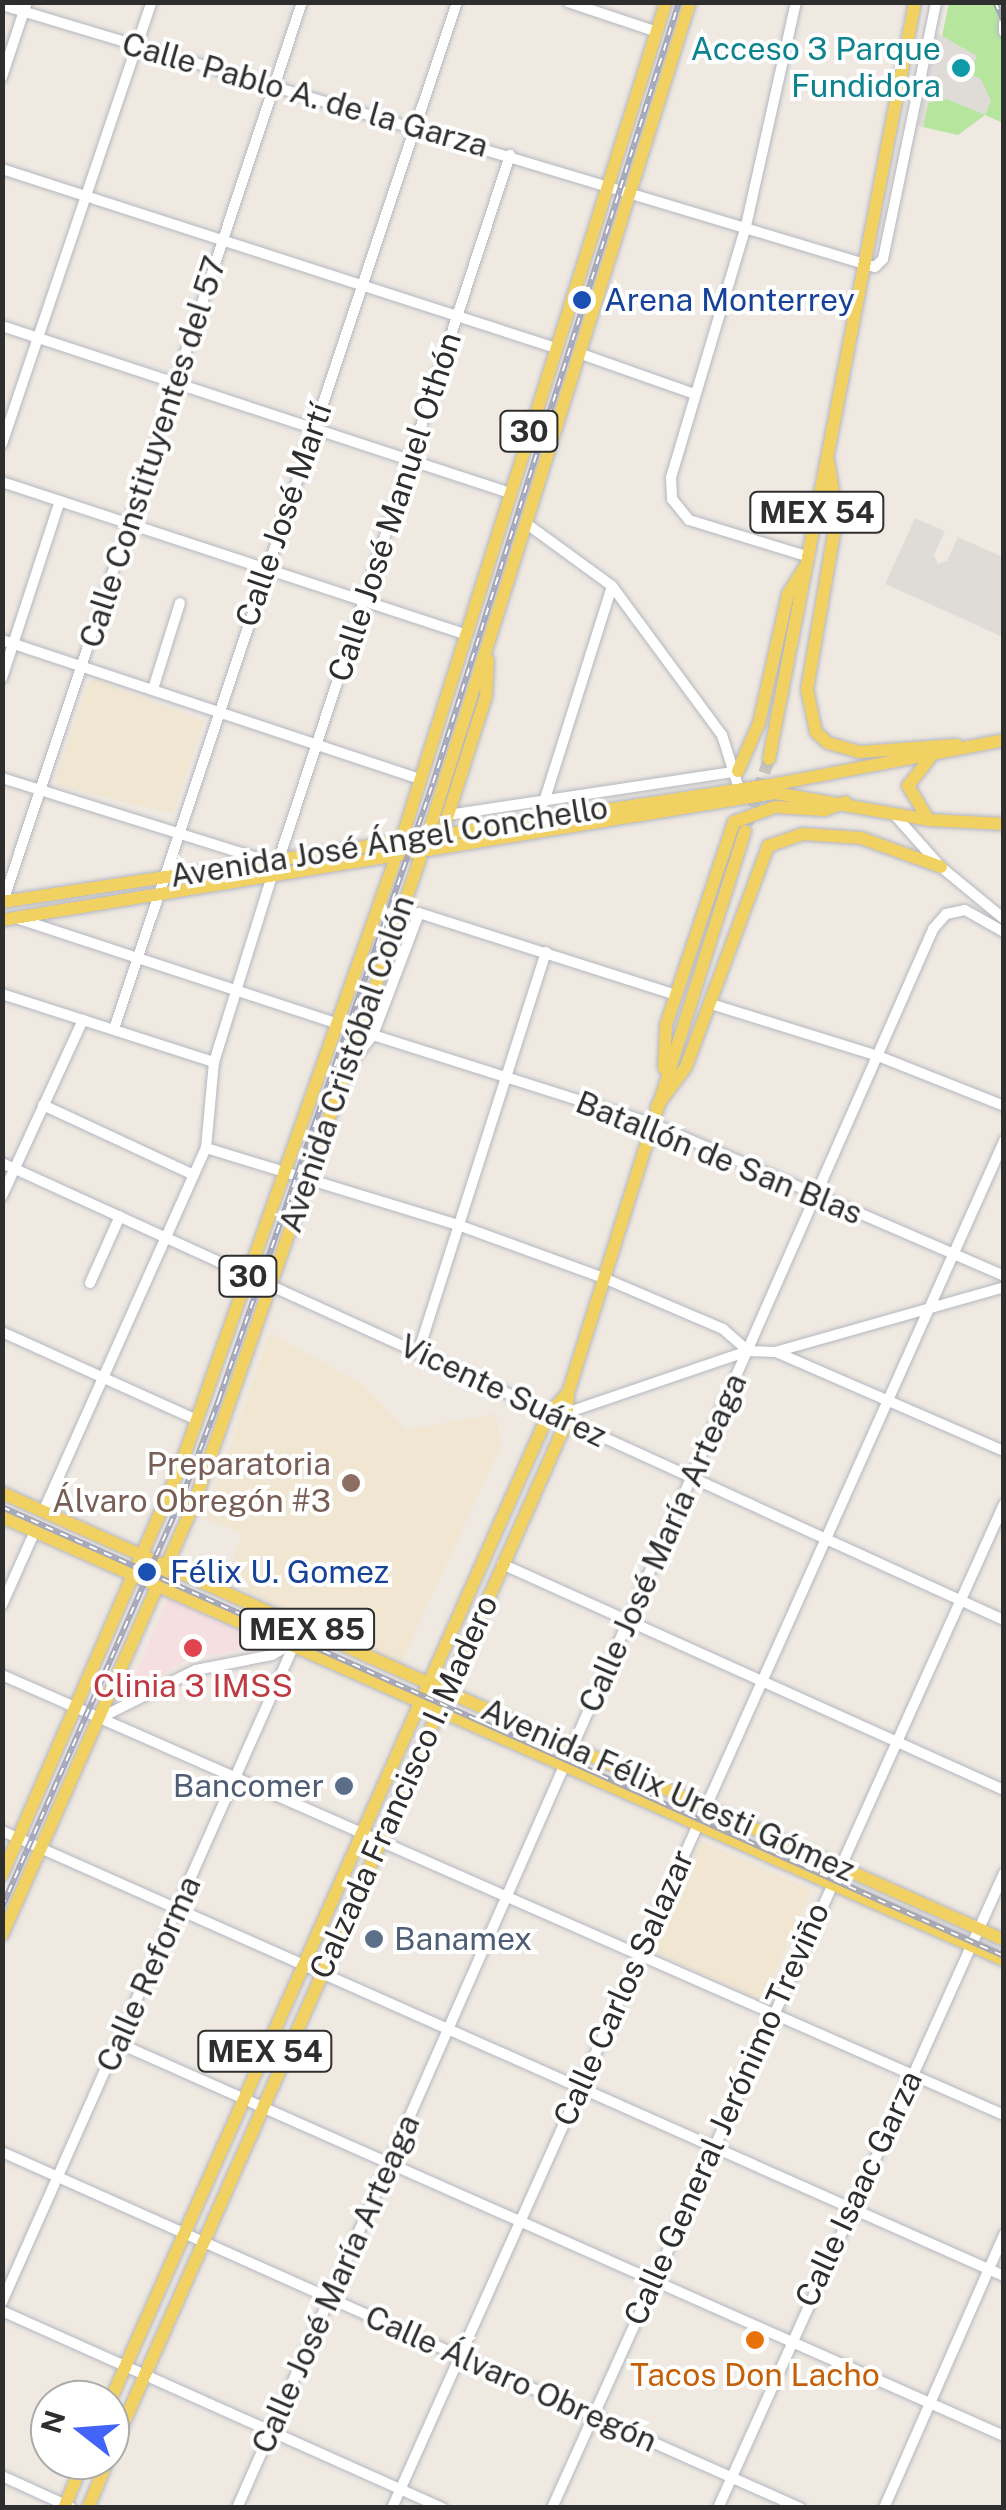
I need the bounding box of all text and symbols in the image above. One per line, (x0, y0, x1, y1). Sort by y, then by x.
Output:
street label: Calle Pablo A. de la Garza (117, 24, 493, 166)
place label: Acceso 3 Parque Fundidora (690, 31, 941, 106)
marker: Acceso 3 Parque Fundidora (950, 57, 972, 79)
street label: Calle Constituyentes del 57 (71, 251, 235, 653)
place label: Arena Monterrey (604, 281, 855, 319)
marker: Arena Monterrey (569, 287, 595, 313)
street label: Calle José Manuel Othón (320, 327, 470, 687)
street label: Calle José Martí (228, 398, 340, 632)
road number: 30 (499, 406, 559, 456)
road number: MEX 54 (747, 487, 887, 537)
street label: Avenida José Ángel Conchello (167, 788, 611, 896)
street label: Avenida Cristóbal Colón (271, 891, 423, 1237)
street label: Batallón de San Blas (570, 1083, 868, 1233)
road number: 30 (218, 1251, 278, 1301)
street label: Vicente Suárez (394, 1326, 612, 1456)
street label: Calle José María Arteaga (571, 1367, 755, 1719)
place label: Preparatoria Álvaro Obregón #3 (52, 1446, 331, 1521)
marker: Preparatoria Álvaro Obregón #3 (340, 1472, 362, 1494)
place label: Félix U. Gomez (170, 1553, 389, 1591)
marker: Félix U. Gomez (134, 1559, 160, 1585)
street label: Calzada Francisco I. Madero (302, 1589, 506, 1985)
road number: MEX 85 (237, 1604, 377, 1654)
marker: Clinia 3 IMSS (180, 1635, 206, 1661)
place label: Clinia 3 IMSS (93, 1667, 293, 1705)
street label: Avenida Félix Uresti Gómez (475, 1690, 861, 1890)
place label: Bancomer (173, 1767, 324, 1805)
marker: Bancomer (333, 1775, 355, 1797)
street label: Calle Carlos Salazar (546, 1844, 702, 2132)
street label: Calle Reforma (89, 1870, 209, 2078)
street label: Calle General Jerónimo Treviño (616, 1897, 838, 2331)
place label: Banamex (394, 1920, 532, 1958)
marker: Banamex (363, 1928, 385, 1950)
road number: MEX 54 (195, 2026, 335, 2076)
street label: Calle Isaac Garza (787, 2065, 931, 2313)
street label: Calle José María Arteaga (244, 2108, 428, 2460)
street label: Calle Álvaro Obregón (359, 2297, 663, 2461)
marker: Tacos Don Lacho (744, 2329, 766, 2351)
place label: Tacos Don Lacho (630, 2356, 880, 2394)
north arrow (30, 2380, 130, 2480)
text: N (34, 2406, 72, 2437)

